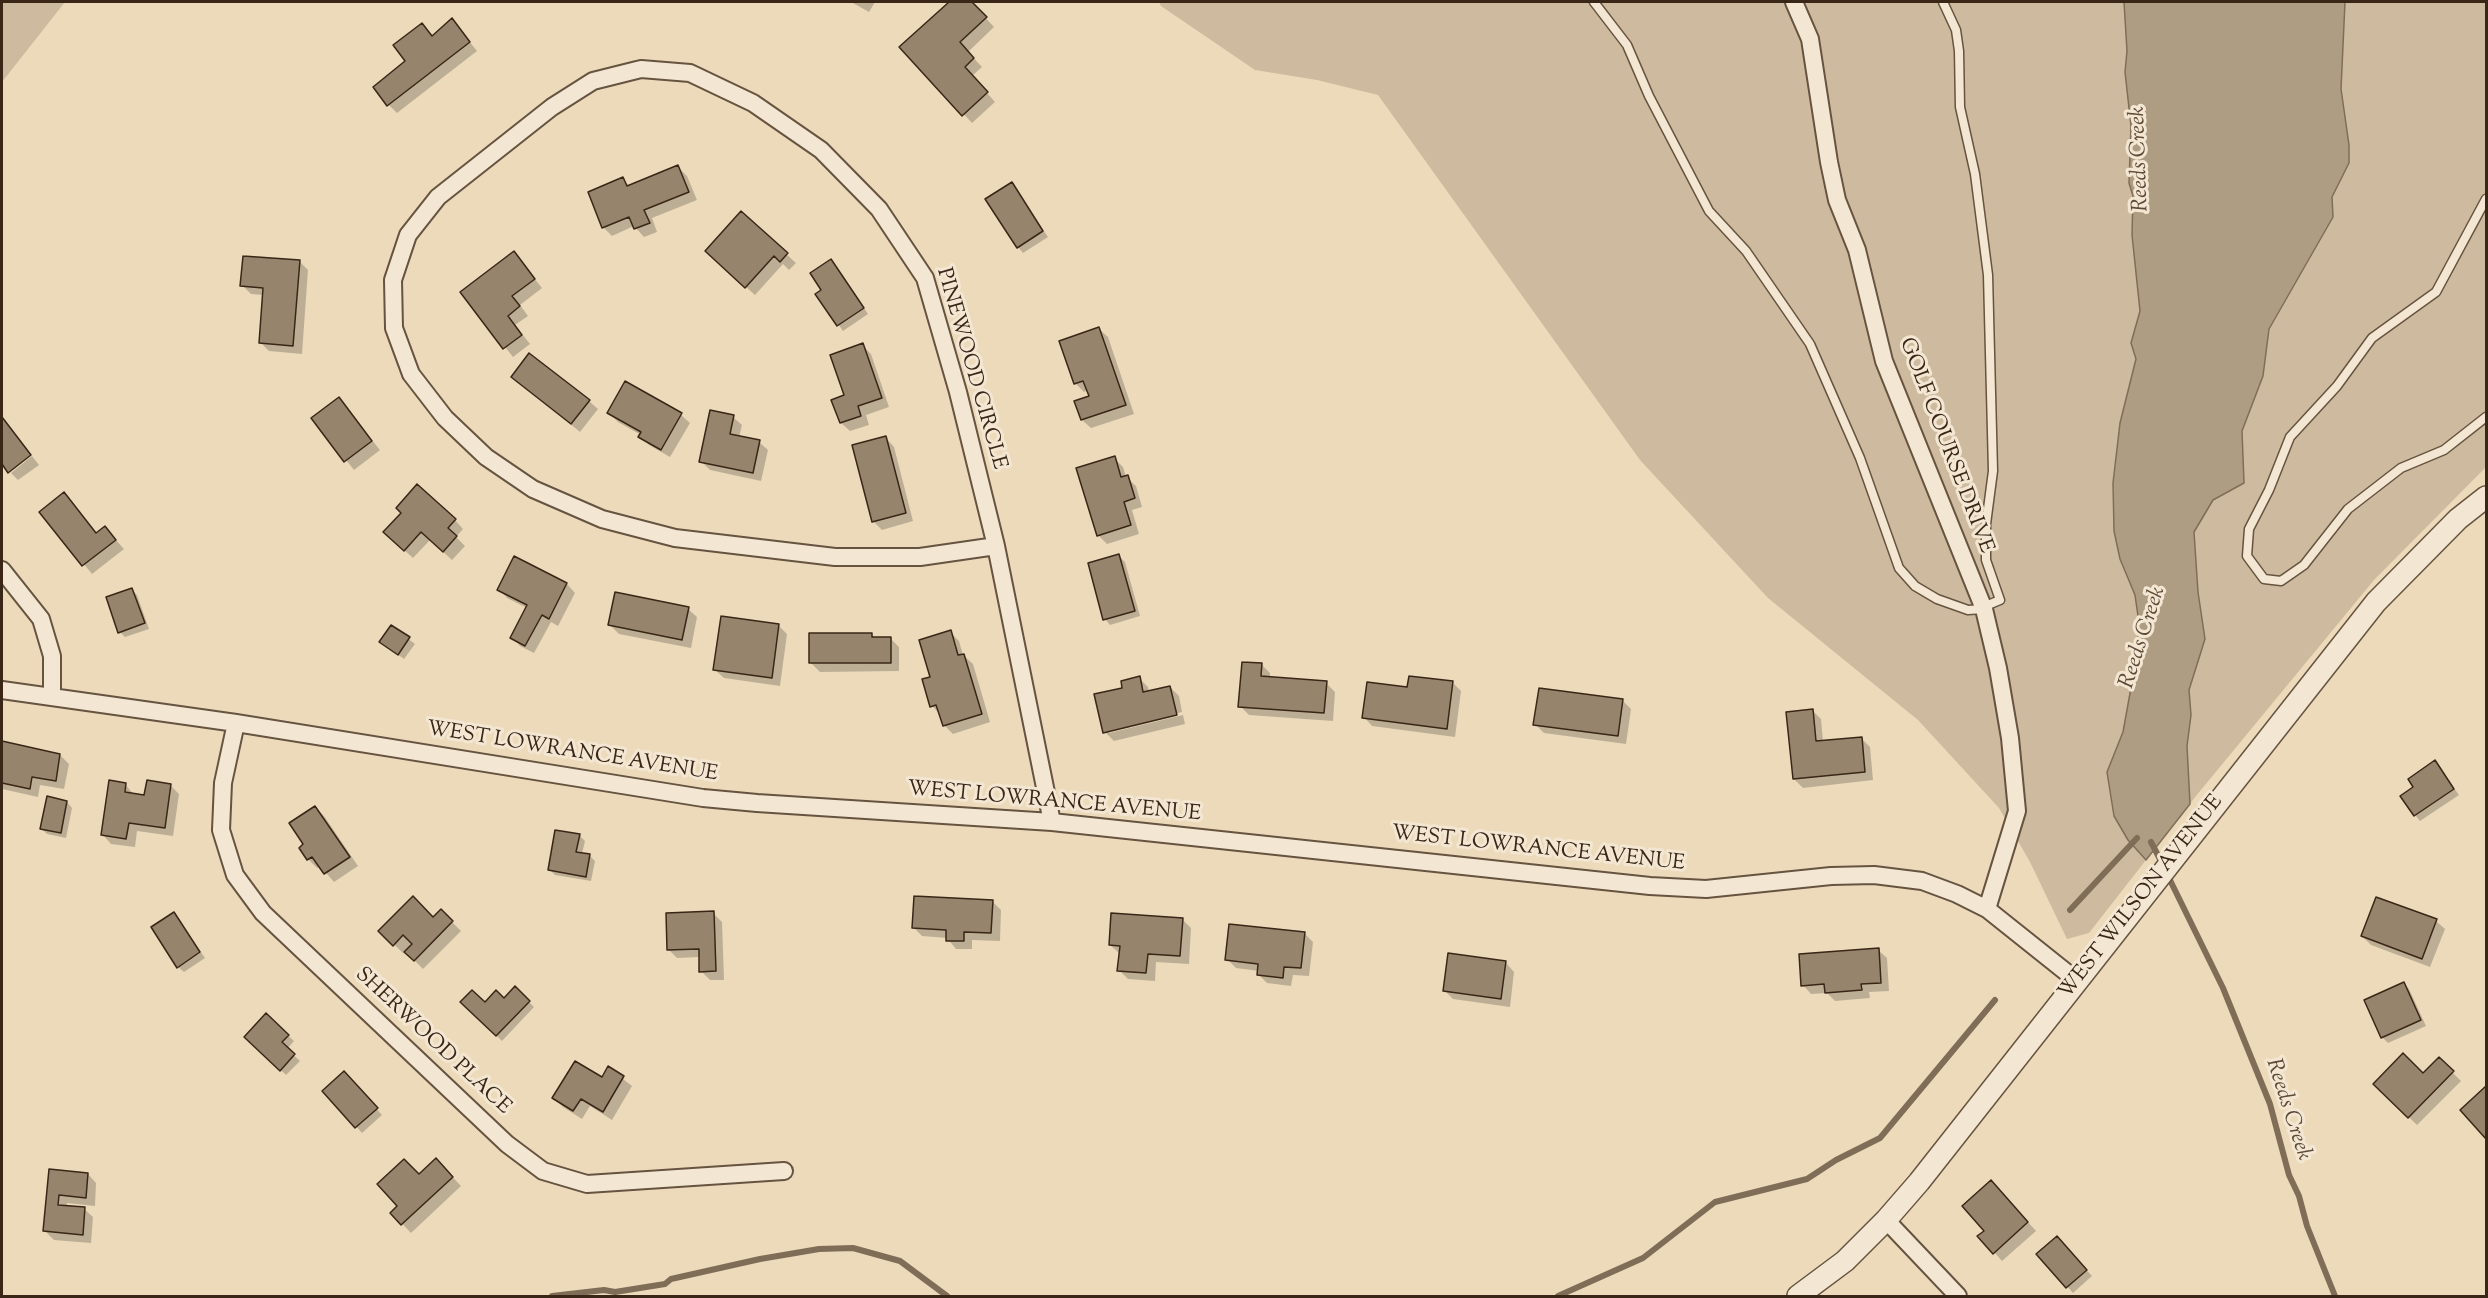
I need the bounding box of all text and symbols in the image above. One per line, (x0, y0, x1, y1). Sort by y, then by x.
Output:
water label: Reeds Creek (2126, 106, 2156, 212)
street label: PINEWOOD CIRCLE (929, 265, 1011, 473)
street label: GOLF COURSE DRIVE (1892, 335, 1998, 557)
water label: Reeds Creek (2115, 584, 2173, 692)
street label: WEST LOWRANCE AVENUE (425, 718, 719, 788)
street label: WEST LOWRANCE AVENUE (906, 778, 1202, 828)
street label: WEST WILSON AVENUE (2054, 791, 2230, 1005)
street label: WEST LOWRANCE AVENUE (1390, 822, 1686, 878)
street label: SHERWOOD PLACE (349, 963, 515, 1121)
water label: Reeds Creek (2258, 1056, 2316, 1164)

